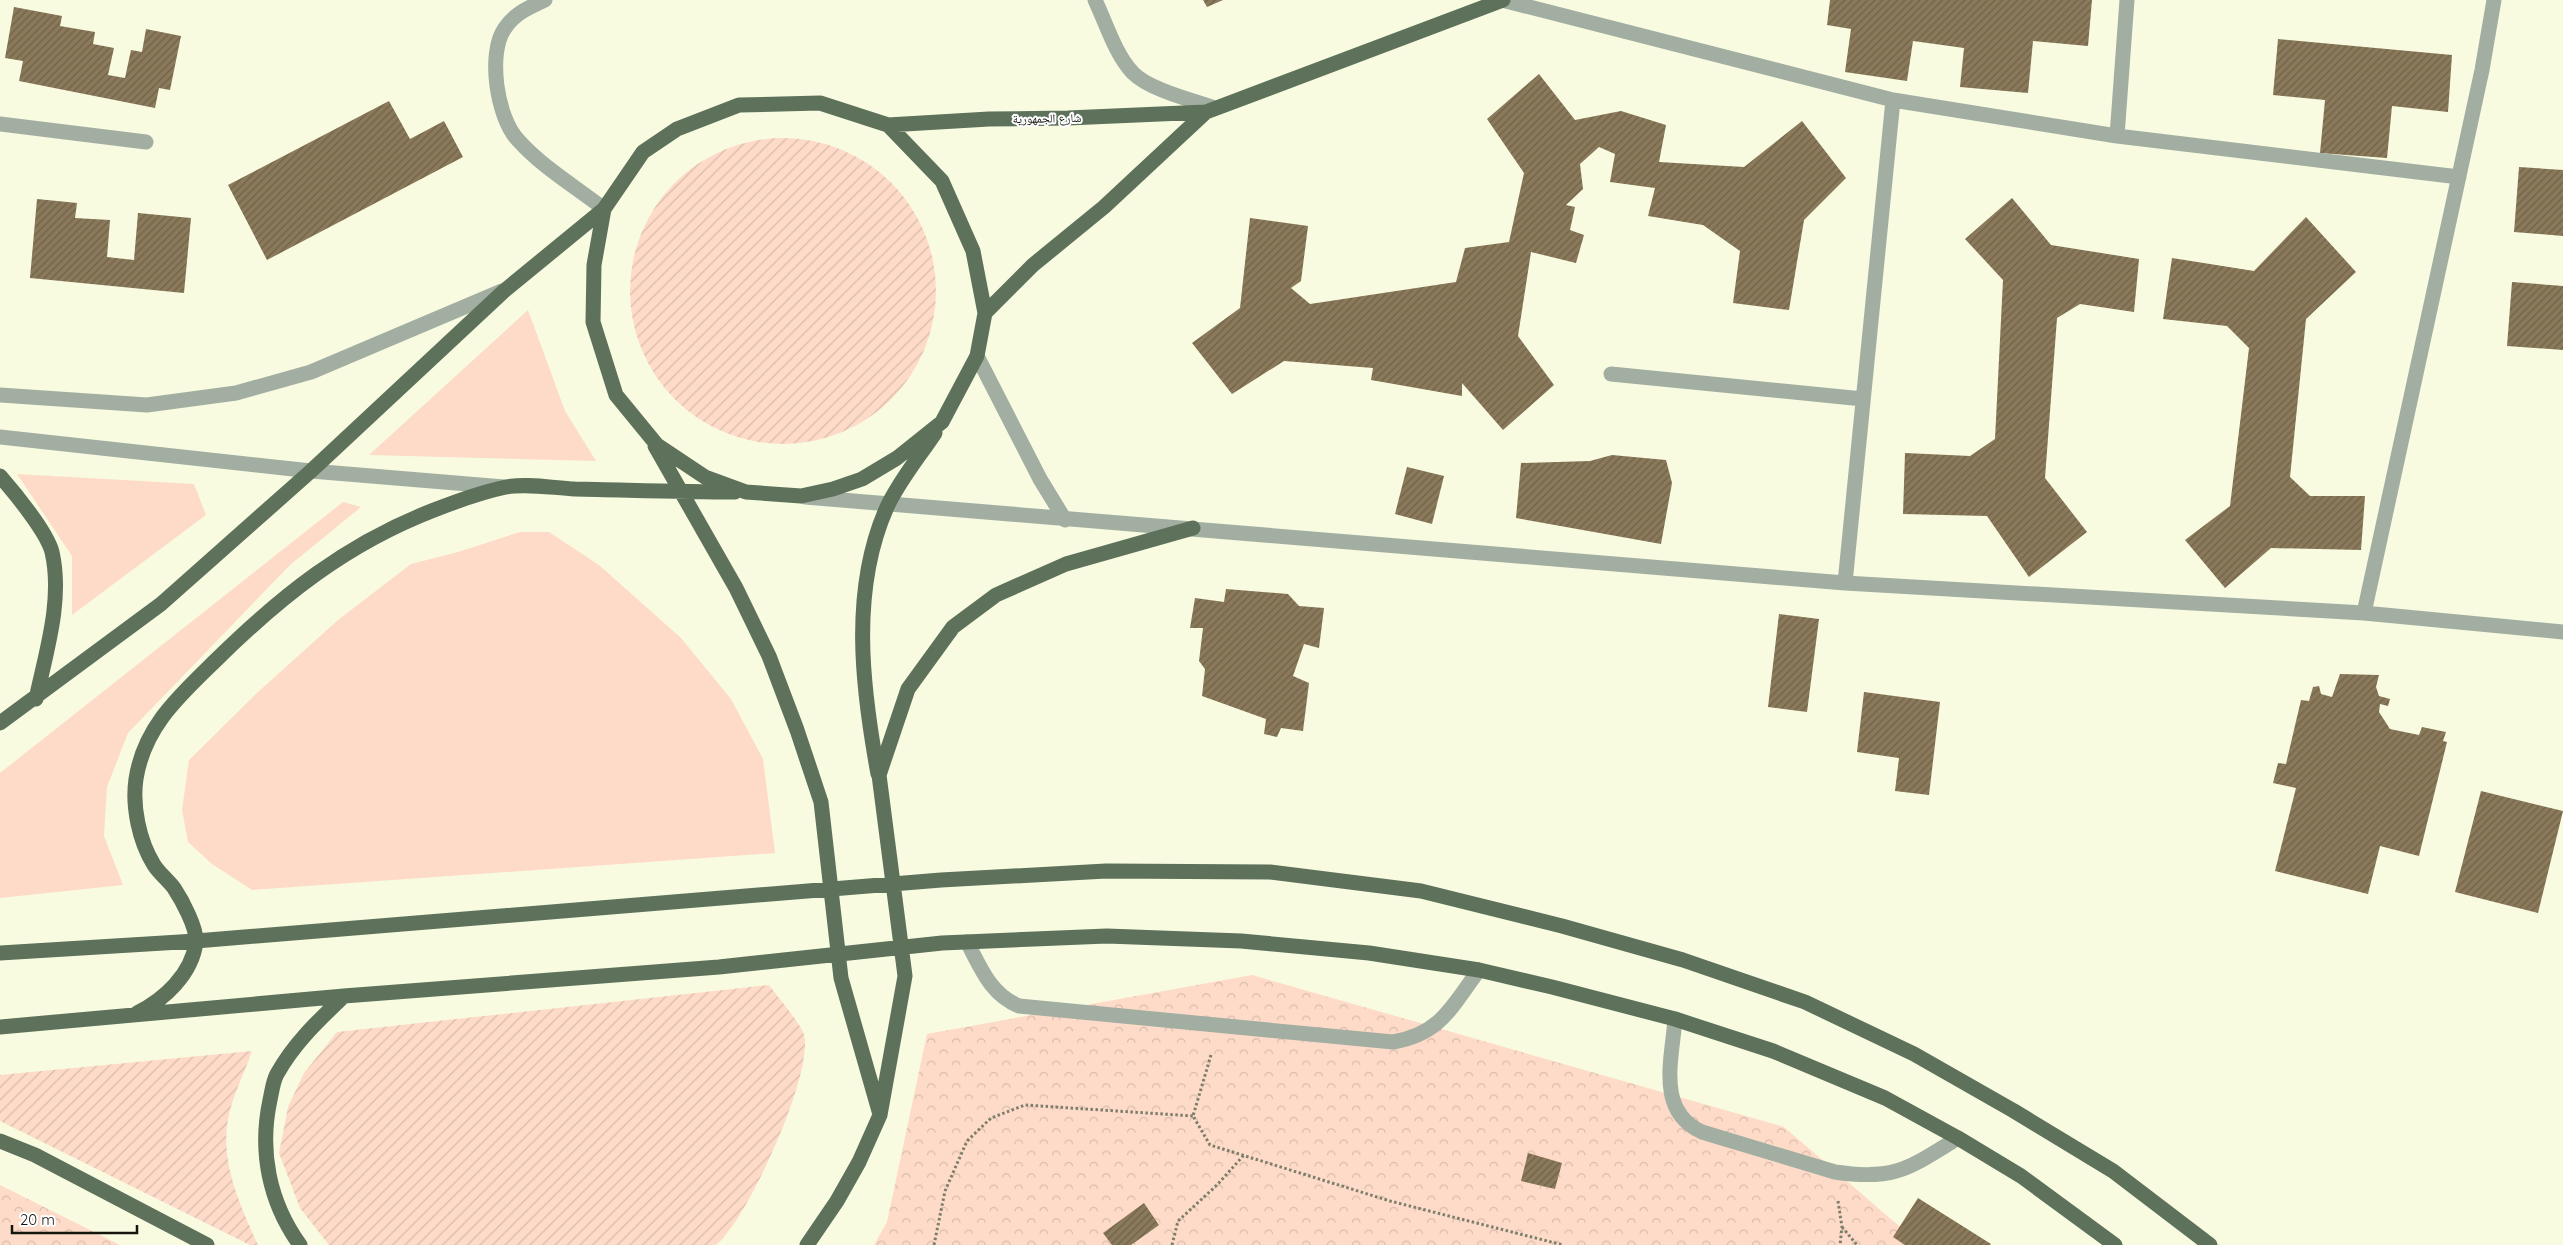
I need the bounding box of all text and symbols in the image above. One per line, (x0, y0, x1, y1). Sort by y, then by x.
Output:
street label: شارع الجمهورية (1012, 110, 1082, 127)
scale bar (12, 1202, 138, 1234)
text: 20 m (20, 1210, 55, 1229)

